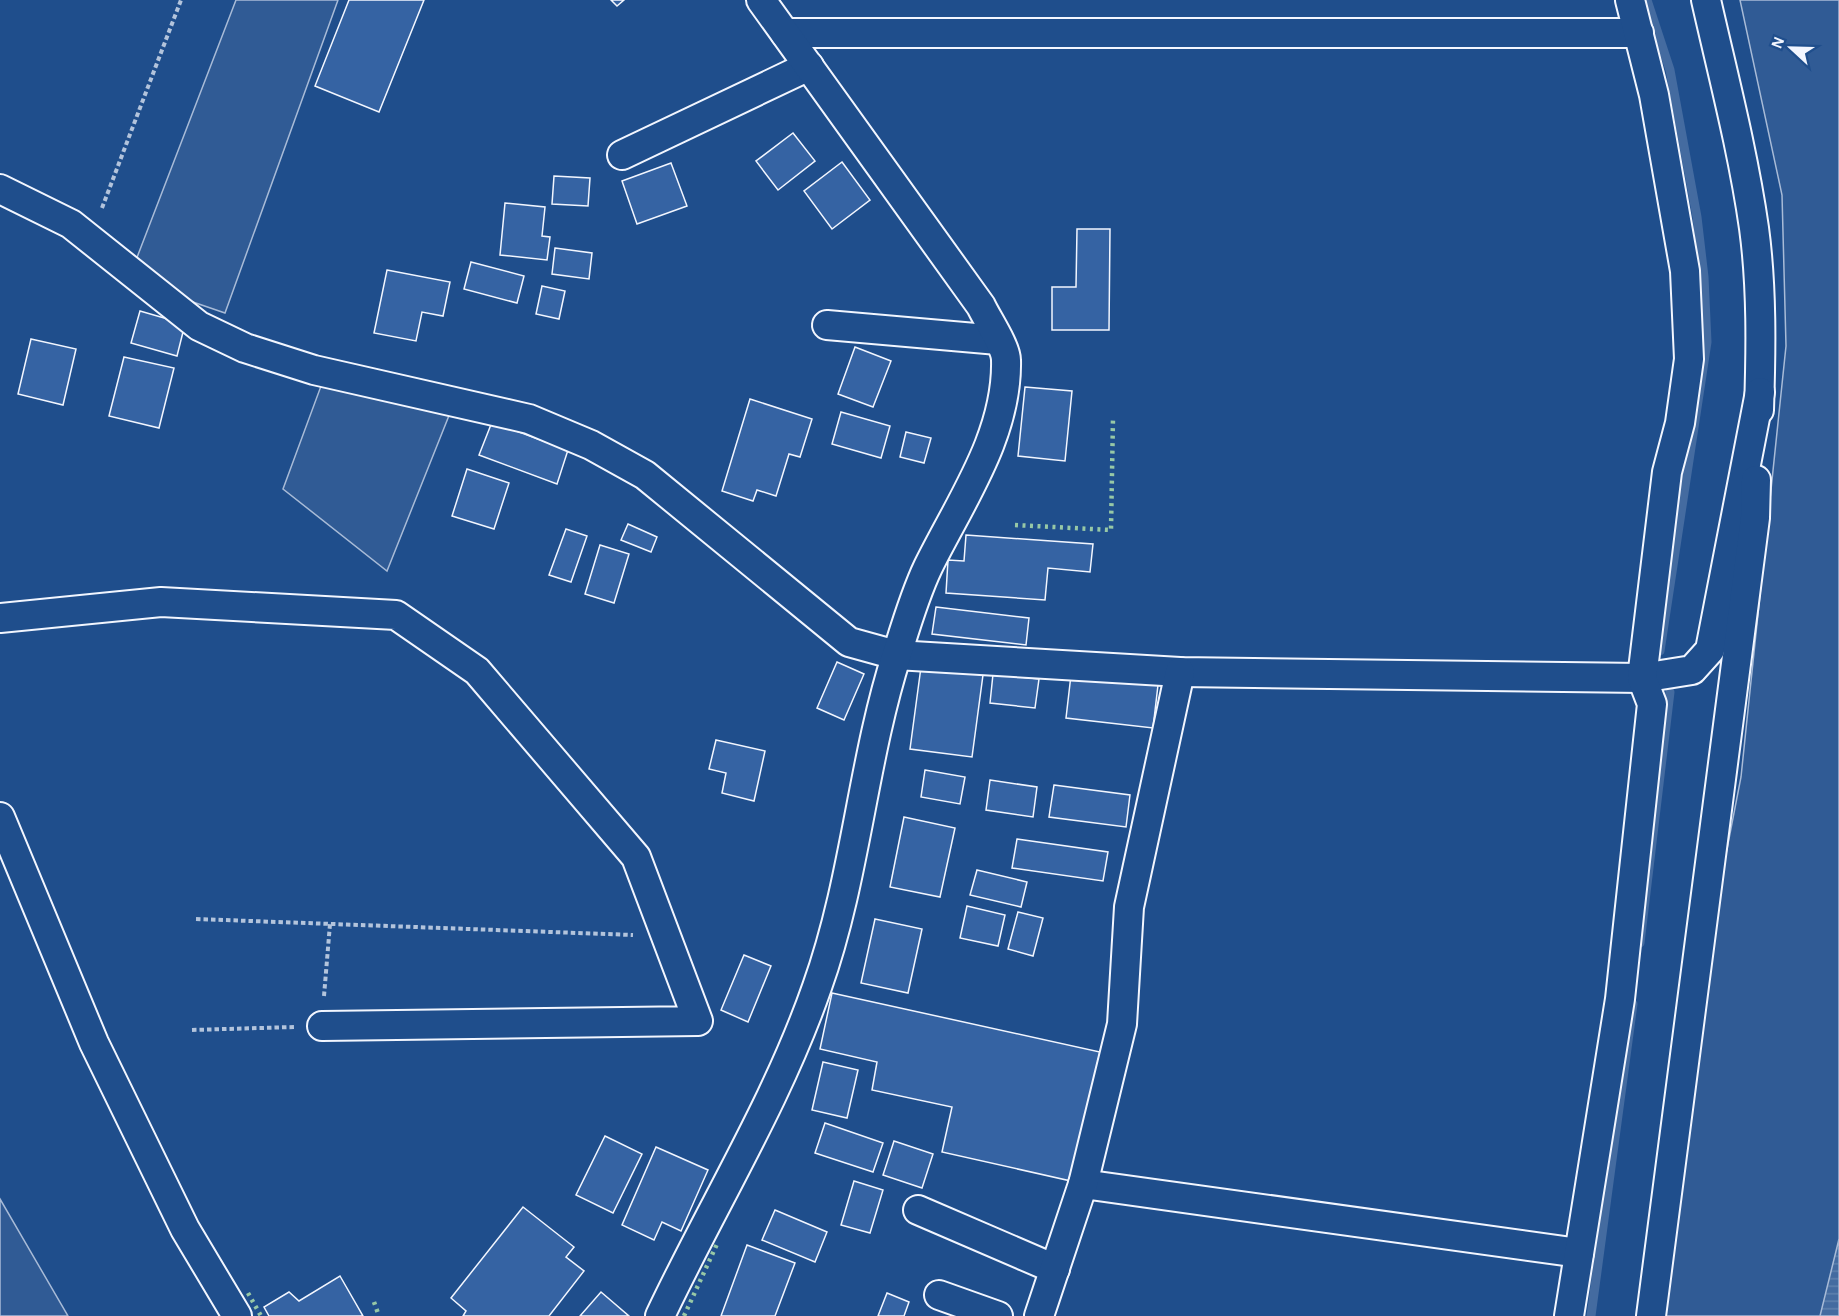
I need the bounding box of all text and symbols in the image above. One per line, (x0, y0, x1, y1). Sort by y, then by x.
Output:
north arrow (1761, 18, 1821, 78)
text: N (1769, 35, 1788, 51)

